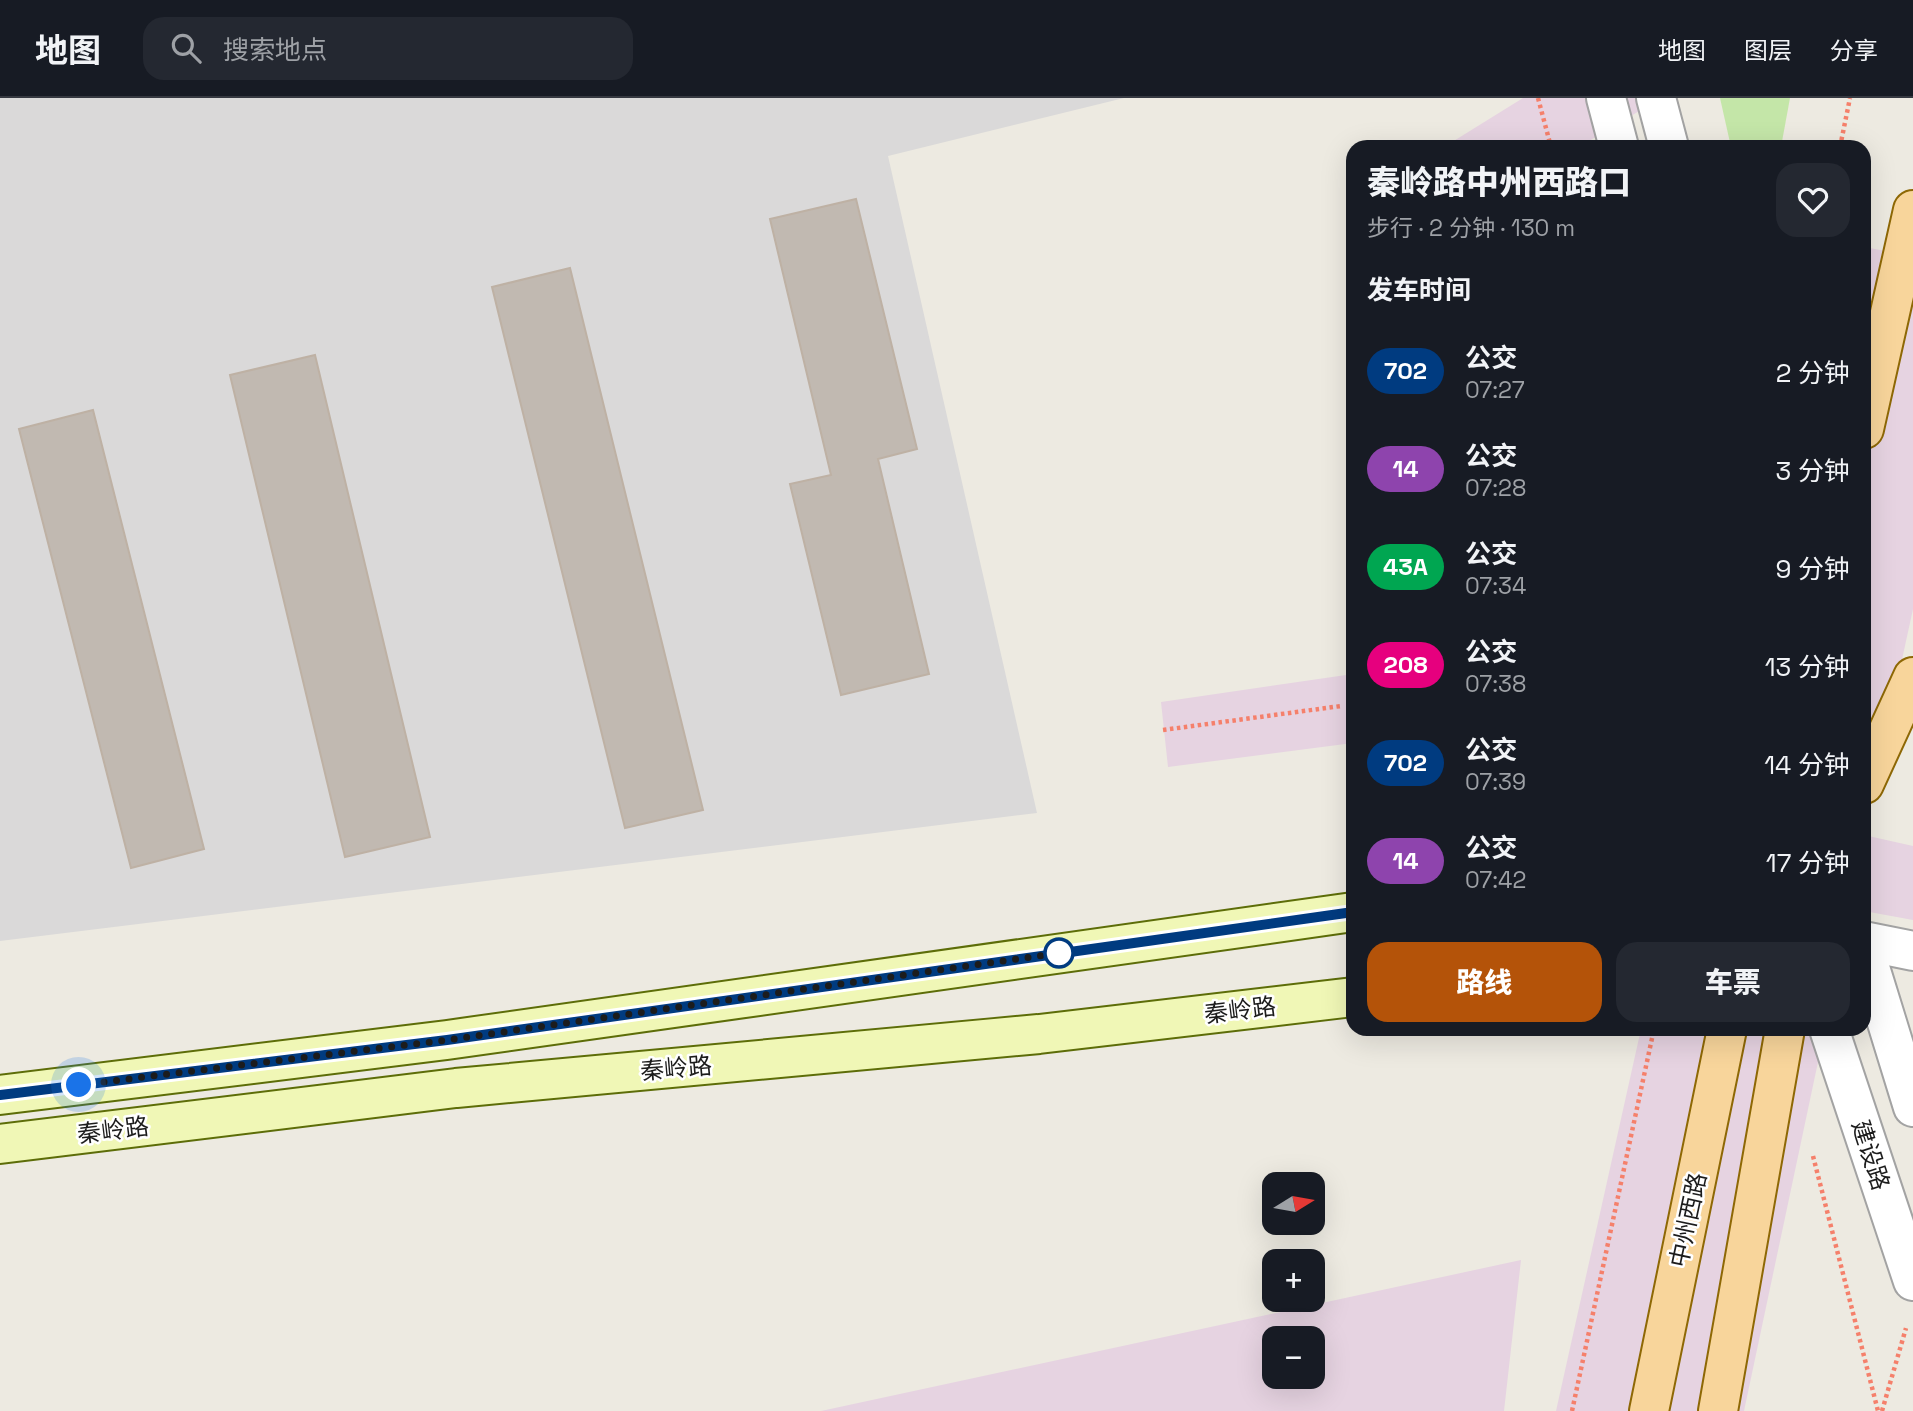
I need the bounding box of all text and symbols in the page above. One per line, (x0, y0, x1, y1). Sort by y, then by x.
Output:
search box (143, 17, 633, 80)
icon: search (167, 29, 205, 67)
text: 地图 (35, 30, 101, 72)
text: 搜索地点 (223, 33, 327, 67)
text: 地图 (1658, 35, 1706, 66)
text: 图层 (1744, 35, 1792, 66)
text: 分享 (1830, 35, 1878, 66)
text: 秦岭路中州西路口 (1367, 162, 1631, 204)
button: heart (1776, 163, 1850, 237)
text: 步行 · 2 分钟 · 130 m (1367, 213, 1575, 243)
text: 发车时间 (1367, 273, 1471, 307)
text: 公交 (1465, 341, 1517, 375)
text: 702 (1384, 355, 1427, 386)
text: 2 分钟 (1776, 356, 1850, 390)
text: 07:27 (1465, 375, 1525, 405)
text: 公交 (1465, 439, 1517, 473)
text: 14 (1392, 453, 1419, 484)
text: 3 分钟 (1776, 454, 1850, 488)
text: 07:28 (1465, 473, 1526, 503)
text: 公交 (1465, 537, 1517, 571)
text: 43A (1383, 551, 1428, 582)
text: 9 分钟 (1775, 552, 1850, 586)
text: 07:34 (1465, 571, 1526, 601)
text: 公交 (1465, 635, 1517, 669)
text: 208 (1383, 649, 1428, 680)
text: 13 分钟 (1765, 650, 1850, 684)
text: 07:38 (1465, 669, 1526, 699)
text: 公交 (1465, 733, 1517, 767)
text: 702 (1384, 747, 1427, 778)
text: 14 分钟 (1764, 748, 1850, 782)
text: 07:39 (1465, 767, 1526, 797)
text: 公交 (1465, 831, 1517, 865)
text: 14 (1392, 845, 1419, 876)
text: 17 分钟 (1766, 846, 1850, 880)
text: 07:42 (1465, 865, 1526, 895)
unlabelled marker (1044, 938, 1074, 968)
button: 路线 (1367, 942, 1602, 1022)
button: 车票 (1616, 942, 1850, 1022)
street label: 秦岭路 (1202, 990, 1278, 1030)
street label: 秦岭路 (639, 1049, 713, 1087)
your location (61, 1067, 96, 1102)
street label: 秦岭路 (75, 1110, 151, 1150)
street label: 建设路 (1845, 1116, 1897, 1194)
street label: 中州西路 (1663, 1170, 1713, 1270)
north arrow (1262, 1172, 1325, 1236)
map controls (1262, 1172, 1325, 1389)
button: + (1262, 1249, 1325, 1312)
button: − (1262, 1326, 1325, 1389)

